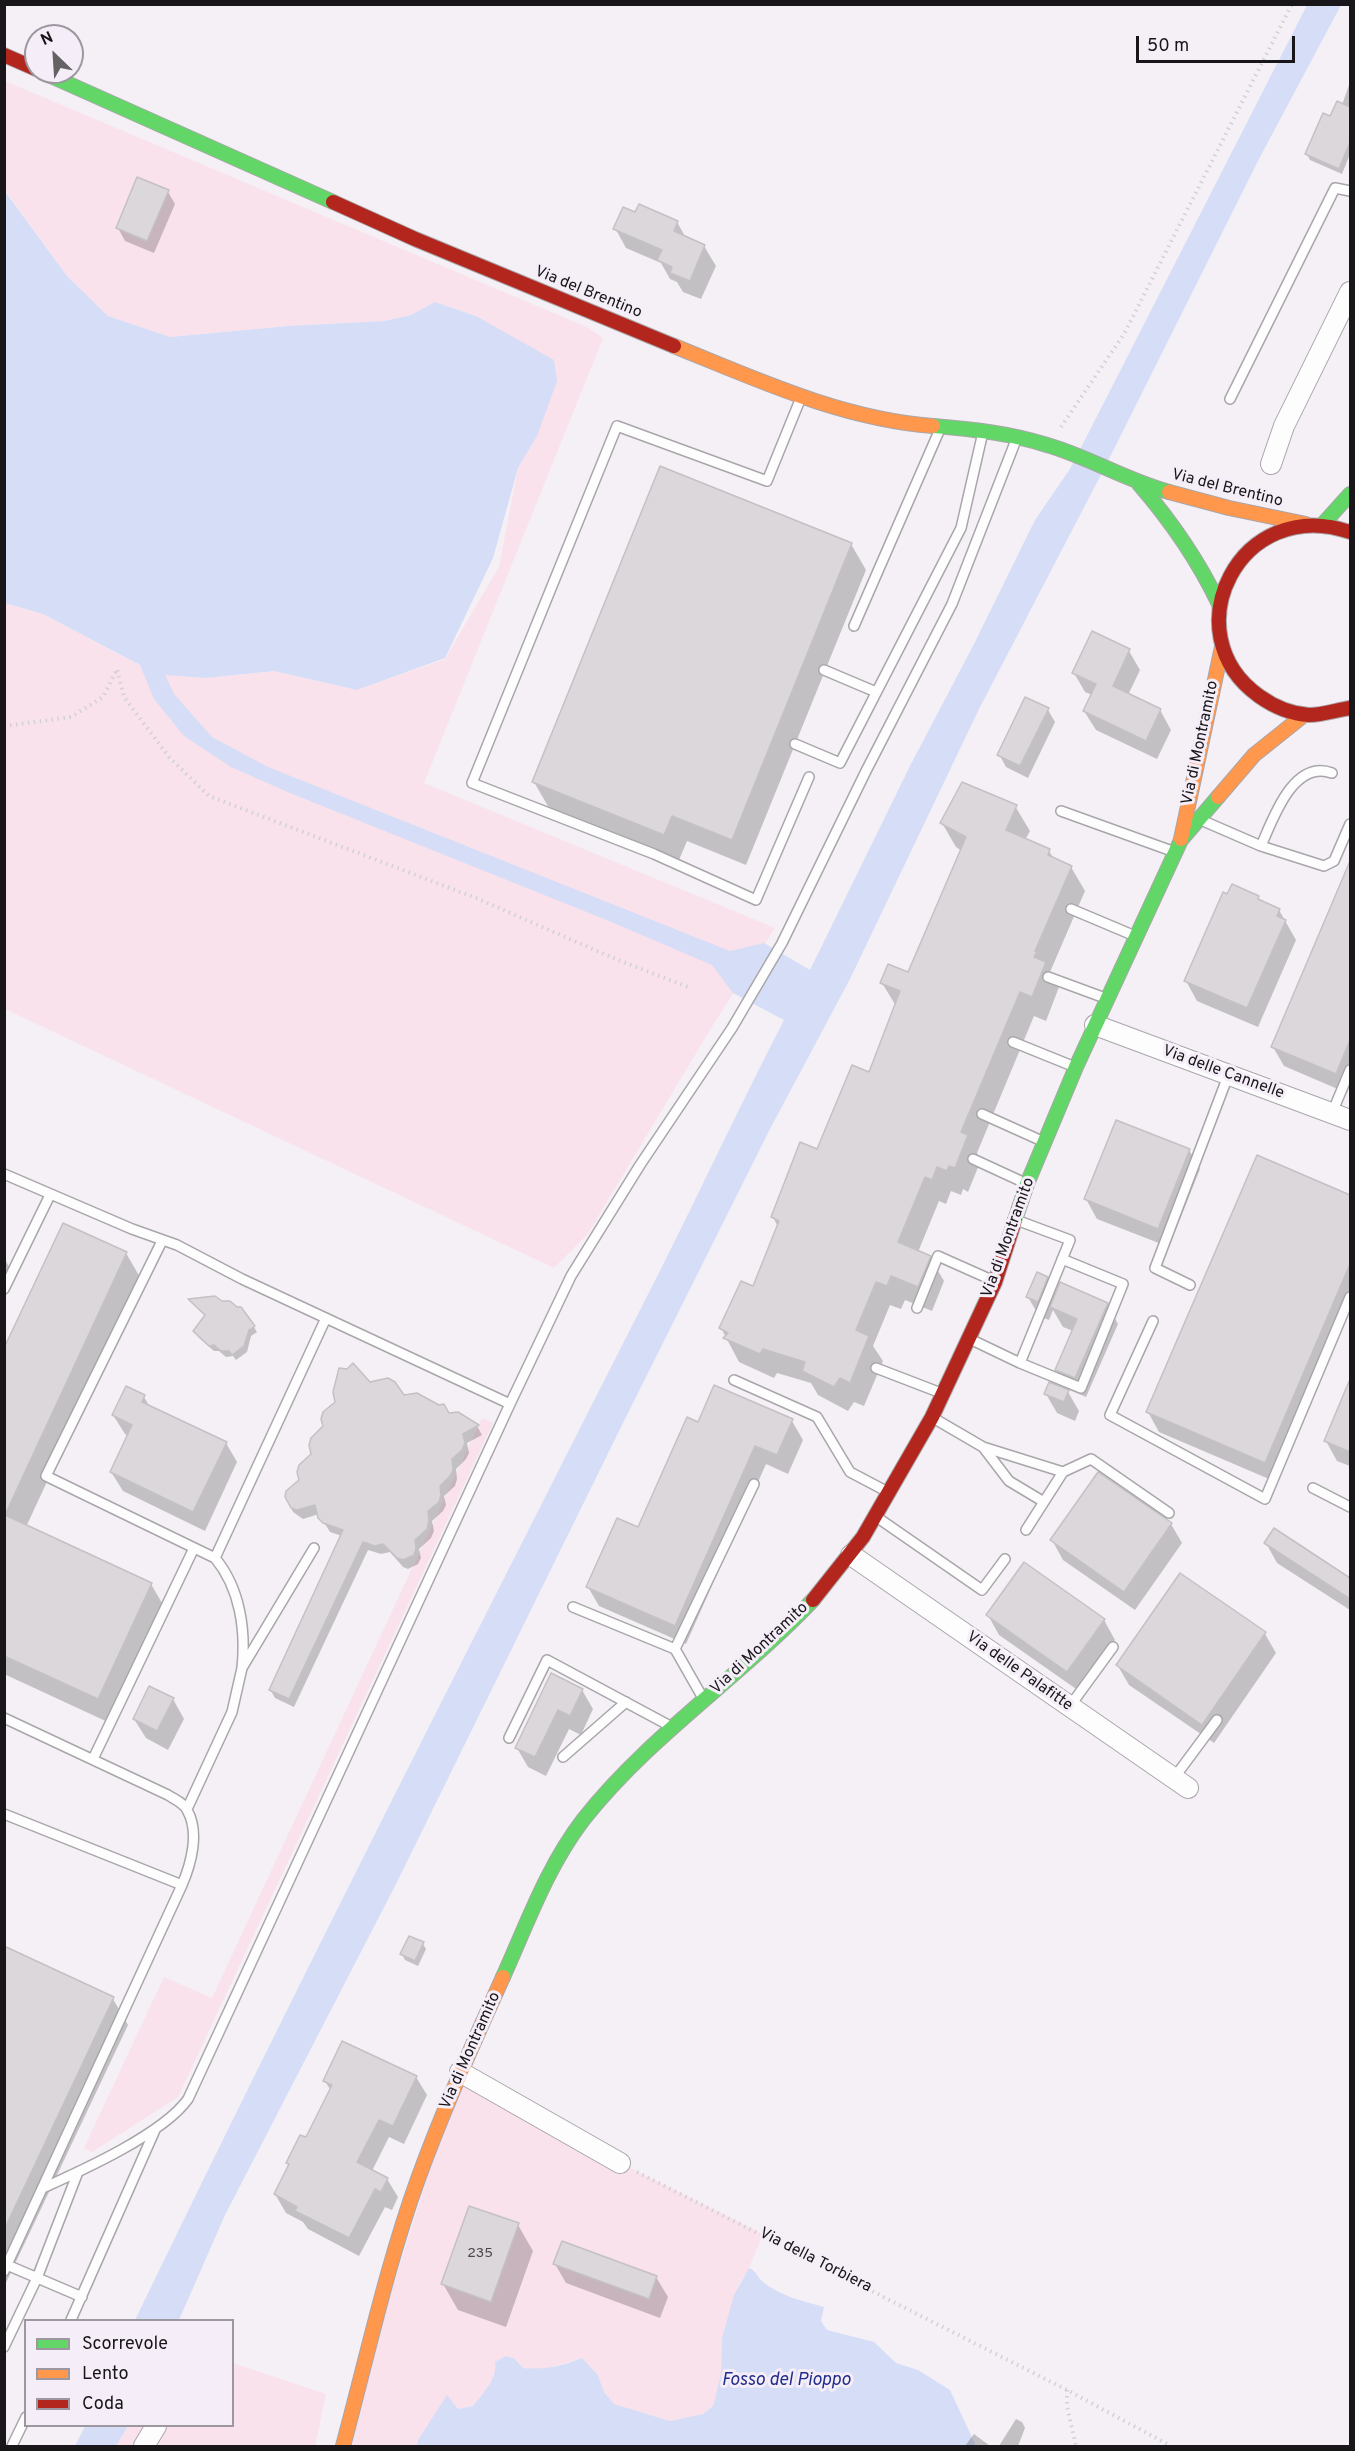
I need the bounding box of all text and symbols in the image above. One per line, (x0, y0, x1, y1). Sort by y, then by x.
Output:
north arrow (24, 24, 84, 84)
scale bar (1139, 24, 1298, 62)
text: N (38, 28, 57, 51)
text: 50 m (1147, 35, 1189, 58)
street label: Via del Brentino (532, 263, 644, 323)
street label: Via del Brentino (1169, 466, 1285, 512)
street label: Via di Montramito (1178, 679, 1224, 807)
street label: Via delle Cannelle (1160, 1042, 1286, 1104)
street label: Via di Montramito (978, 1175, 1040, 1301)
street label: Via di Montramito (707, 1599, 813, 1699)
street label: Via delle Palafitte (962, 1628, 1076, 1716)
street label: Via di Montramito (437, 1989, 505, 2113)
street label: Via della Torbiera (755, 2224, 875, 2298)
house number: 235 (467, 2246, 493, 2262)
legend (24, 2319, 234, 2427)
text: Scorrevole (82, 2333, 168, 2356)
text: Lento (82, 2363, 128, 2386)
water label: Fosso del Pioppo (722, 2370, 850, 2392)
text: Coda (82, 2393, 124, 2416)

